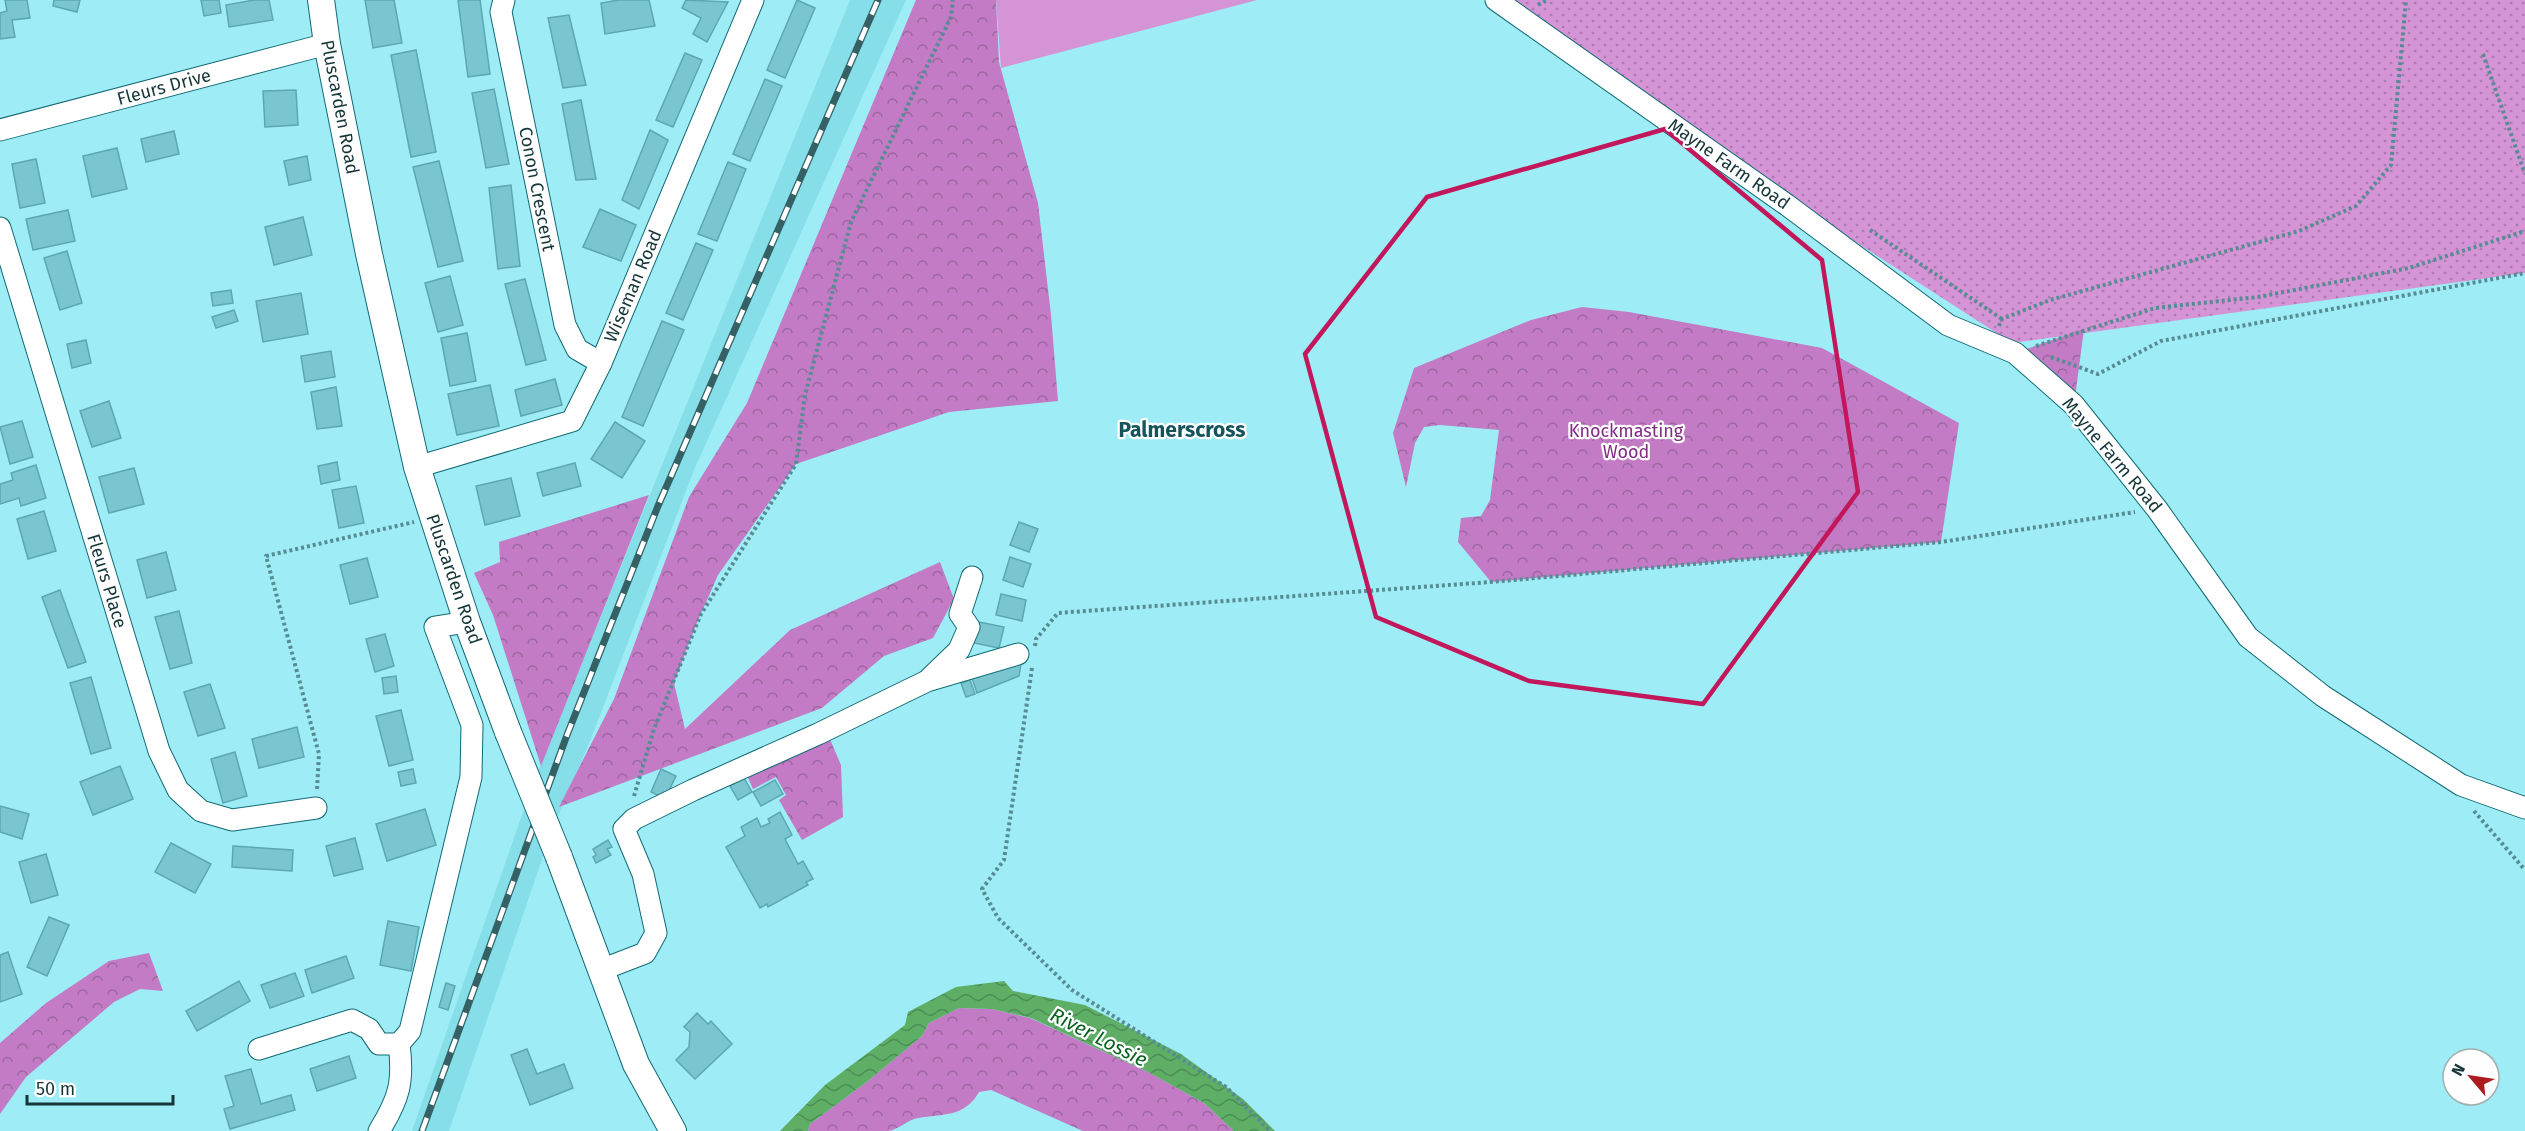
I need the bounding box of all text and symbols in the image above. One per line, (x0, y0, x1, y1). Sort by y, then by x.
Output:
street label: Pluscarden Road (316, 38, 364, 176)
street label: Fleurs Drive (115, 64, 213, 110)
street label: Mayne Farm Road (1664, 114, 1794, 214)
street label: Conon Crescent (514, 125, 560, 253)
street label: Wiseman Road (599, 226, 667, 346)
street label: Mayne Farm Road (2057, 393, 2167, 517)
district label: Palmerscross (1119, 417, 1245, 443)
park label: Knockmasting Wood (1569, 420, 1684, 463)
street label: Pluscarden Road (421, 511, 487, 647)
street label: Fleurs Place (82, 531, 132, 631)
water label: River Lossie (1047, 1002, 1151, 1072)
north arrow (2441, 1047, 2501, 1107)
text: N (2447, 1061, 2469, 1079)
scale bar (27, 1068, 172, 1106)
text: 50 m (36, 1078, 75, 1100)

